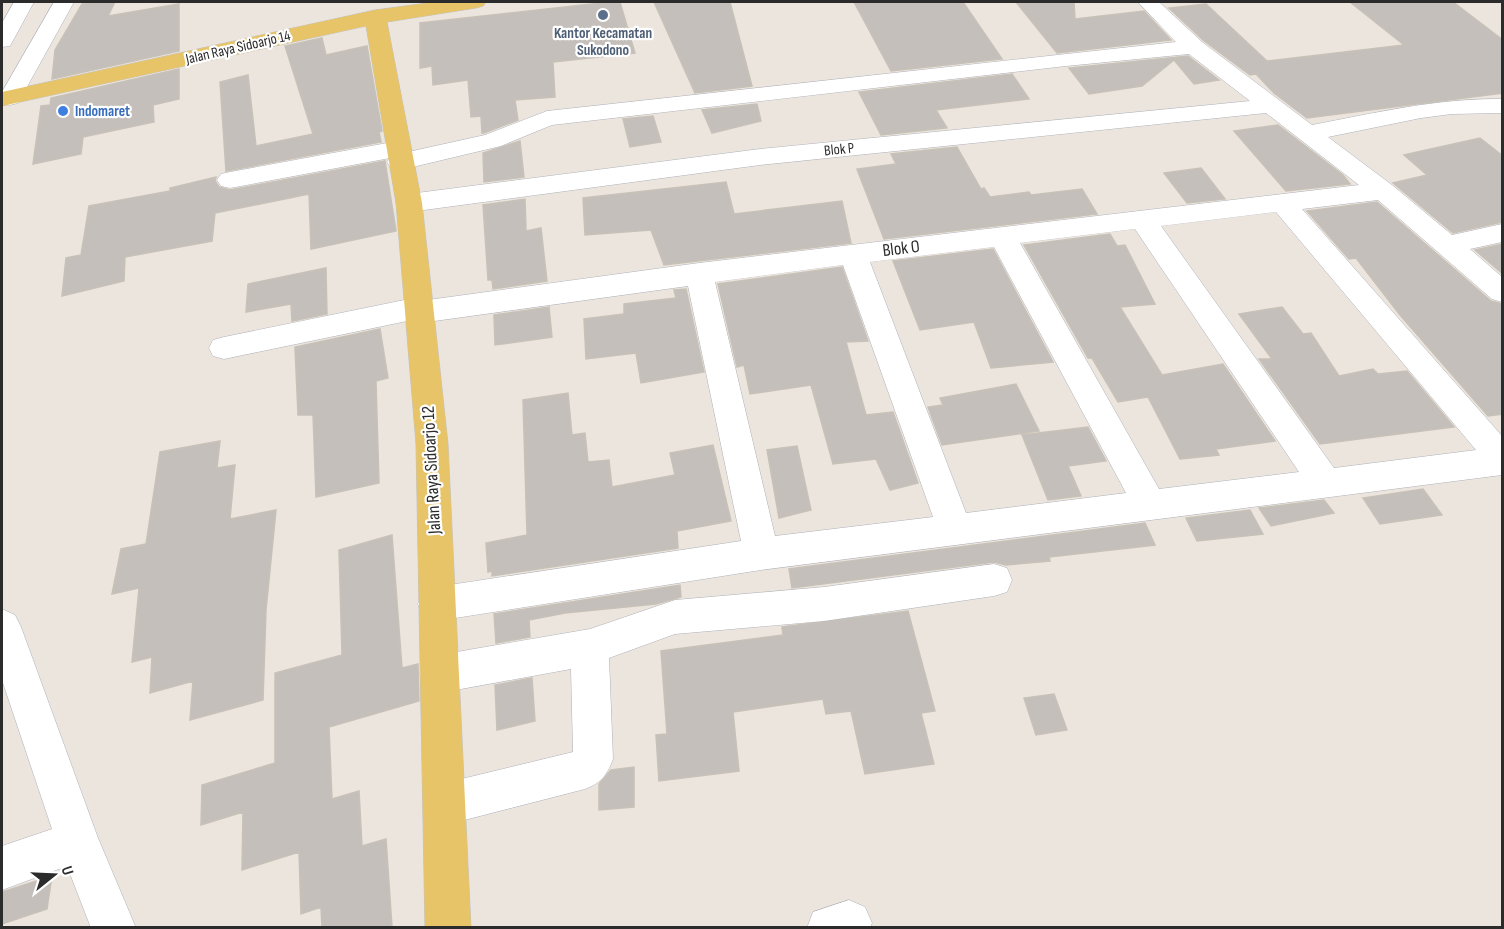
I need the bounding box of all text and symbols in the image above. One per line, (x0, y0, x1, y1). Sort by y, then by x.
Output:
marker: Kantor Kecamatan Sukodono (596, 8, 610, 22)
place label: Kantor Kecamatan Sukodono (554, 24, 652, 60)
street label: Jalan Raya Sidoarjo 14 (183, 26, 292, 69)
place label: Indomaret (75, 102, 130, 121)
marker: Indomaret (56, 104, 70, 118)
street label: Blok P (823, 138, 855, 161)
street label: Blok O (881, 236, 921, 261)
street label: Jalan Raya Sidoarjo 12 (418, 405, 445, 536)
north arrow (24, 845, 84, 905)
text: U (57, 864, 77, 878)

